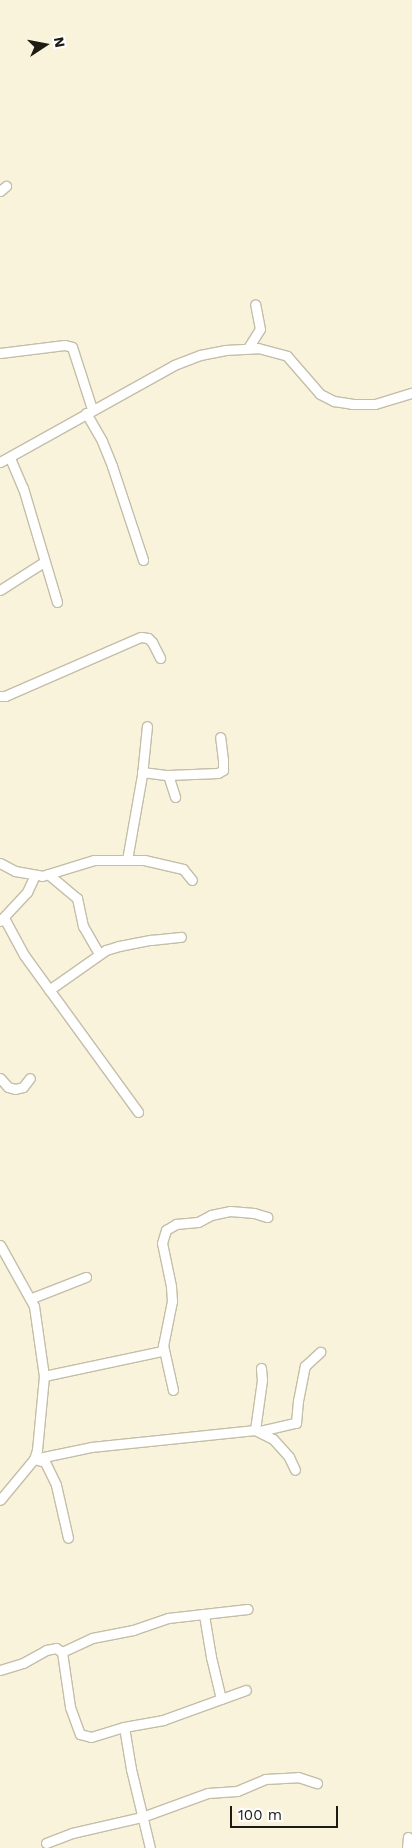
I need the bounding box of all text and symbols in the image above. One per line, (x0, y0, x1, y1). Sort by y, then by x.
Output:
north arrow (20, 20, 70, 70)
text: N (51, 36, 69, 49)
scale bar (232, 1796, 340, 1828)
text: 100 m (238, 1806, 282, 1824)

